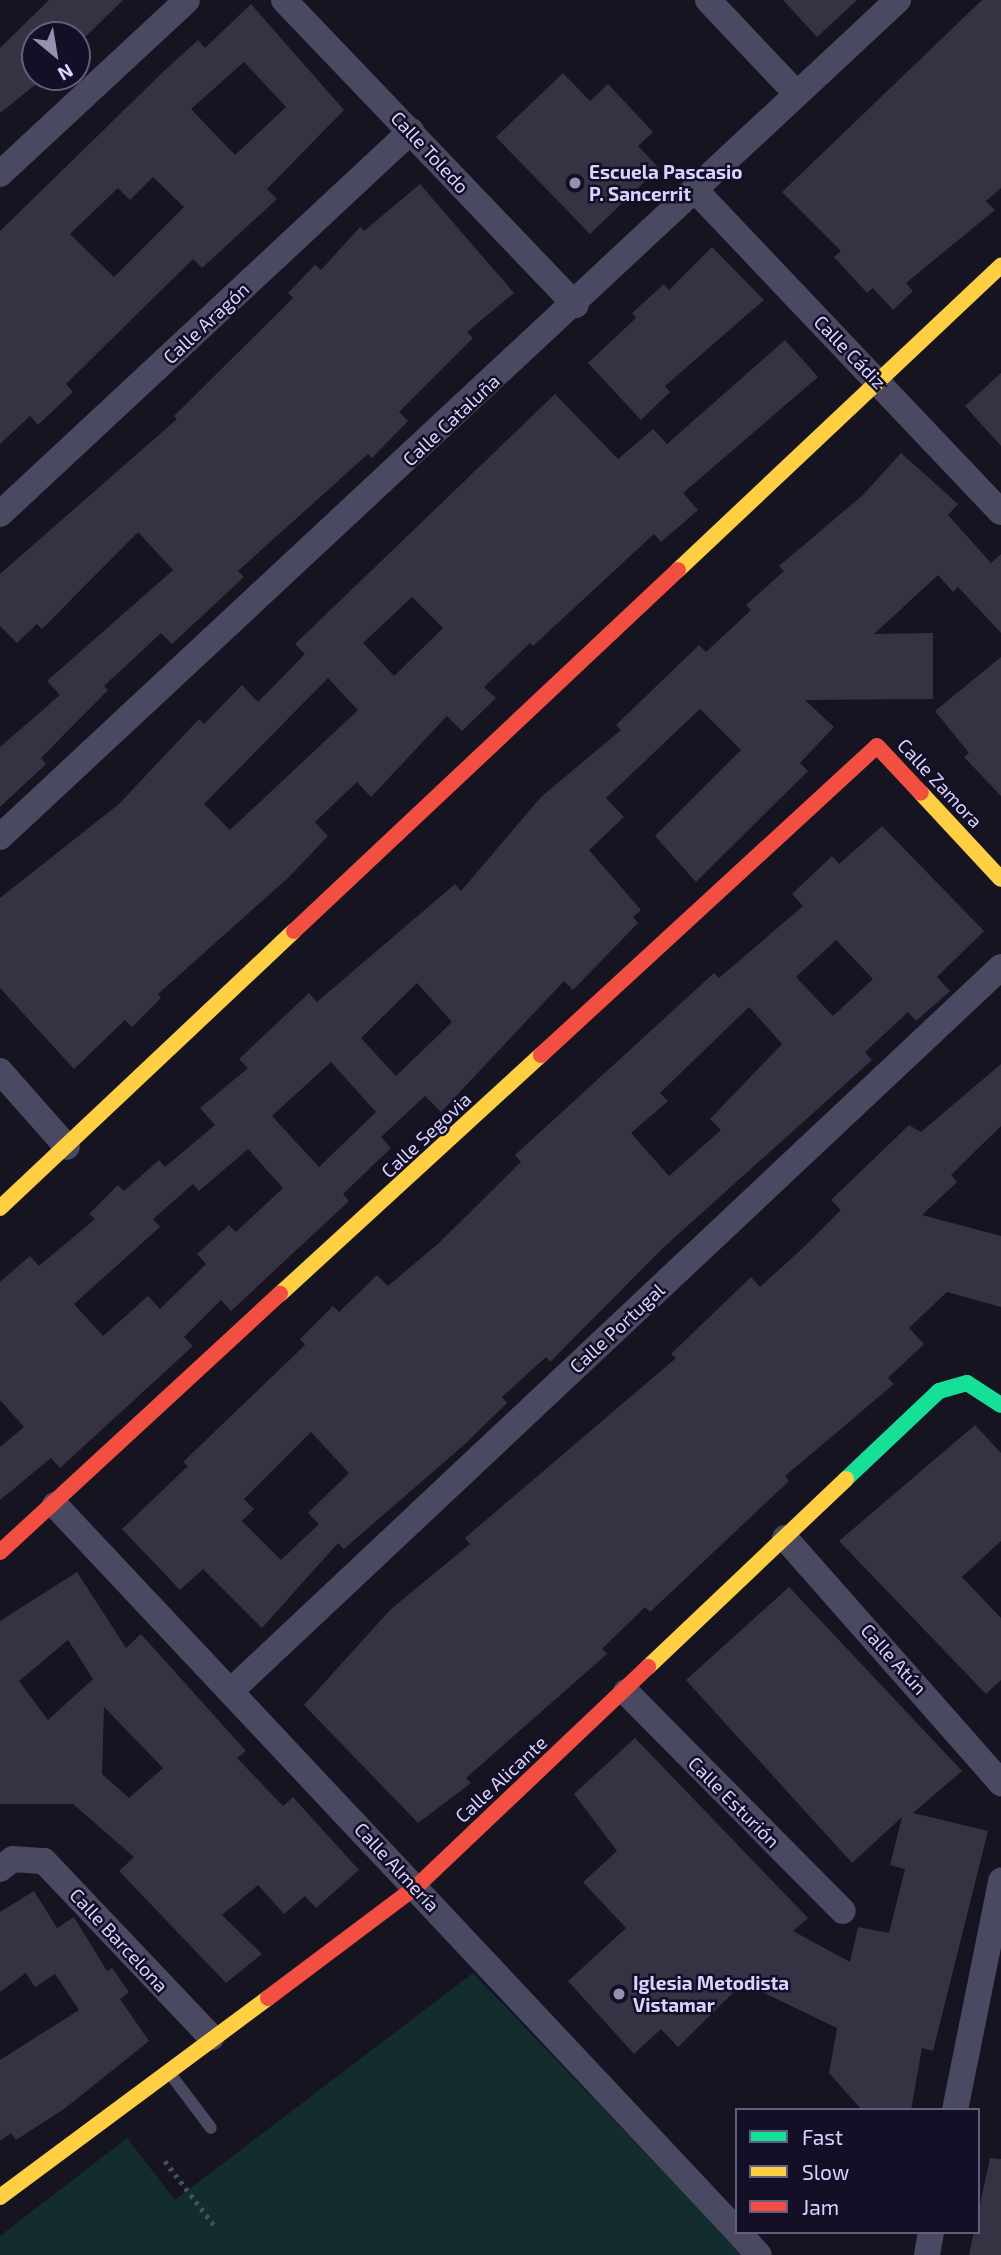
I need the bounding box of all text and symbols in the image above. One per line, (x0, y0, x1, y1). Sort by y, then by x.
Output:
north arrow (21, 21, 91, 91)
text: N (54, 59, 77, 86)
street label: Calle Toledo (386, 106, 474, 198)
place label: Escuela Pascasio P. Sancerrit (589, 161, 743, 205)
marker: Escuela Pascasio P. Sancerrit (567, 175, 583, 191)
street label: Calle Aragón (158, 277, 254, 369)
street label: Calle Cádiz (809, 310, 891, 394)
street label: Calle Cataluña (398, 369, 504, 471)
street label: Calle Zamora (893, 734, 987, 832)
street label: Calle Segovia (376, 1088, 476, 1182)
street label: Calle Portugal (565, 1278, 669, 1378)
street label: Calle Atún (856, 1619, 932, 1699)
street label: Calle Alicante (450, 1731, 552, 1827)
street label: Calle Esturión (684, 1752, 784, 1852)
street label: Calle Almería (350, 1818, 444, 1916)
street label: Calle Barcelona (65, 1883, 173, 1997)
place label: Iglesia Metodista Vistamar (633, 1972, 789, 2016)
marker: Iglesia Metodista Vistamar (611, 1986, 627, 2002)
legend (735, 2108, 980, 2234)
text: Fast (802, 2124, 843, 2149)
text: Slow (802, 2159, 849, 2184)
text: Jam (802, 2194, 839, 2219)

